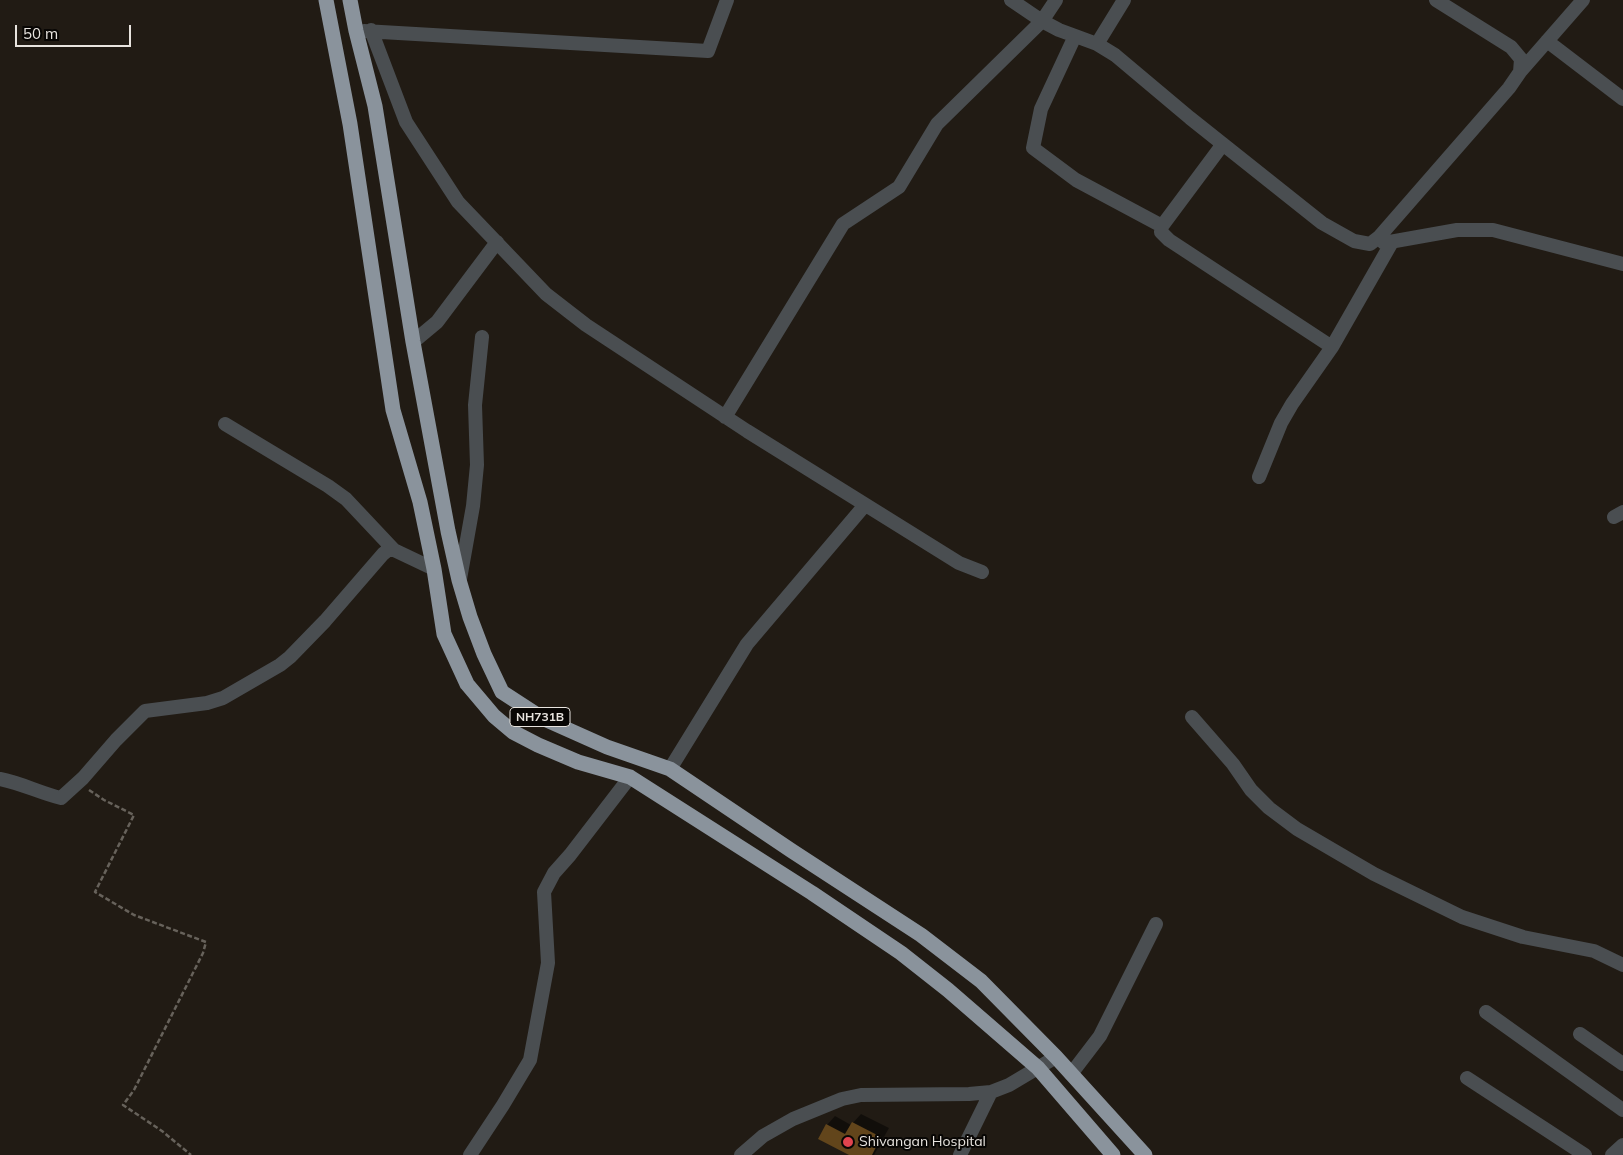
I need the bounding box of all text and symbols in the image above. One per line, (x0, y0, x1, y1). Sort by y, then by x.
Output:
scale bar (18, 15, 134, 47)
text: 50 m (23, 24, 58, 43)
road number: NH731B (510, 708, 570, 726)
place label: Shivangan Hospital (859, 1134, 986, 1150)
marker: Shivangan Hospital (841, 1135, 855, 1149)

